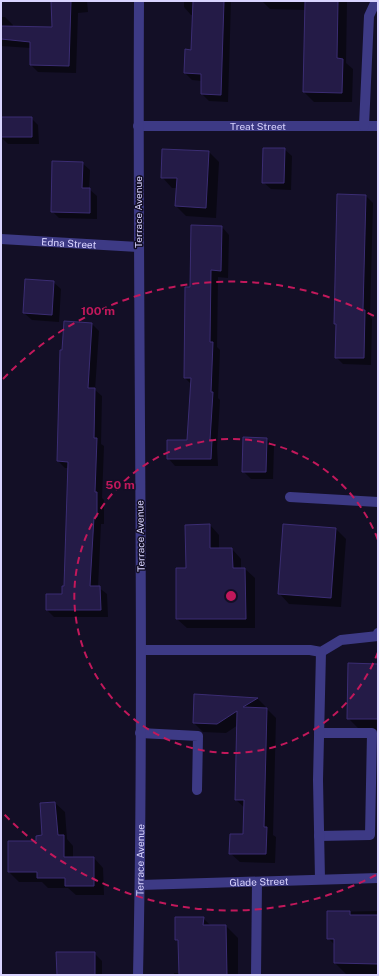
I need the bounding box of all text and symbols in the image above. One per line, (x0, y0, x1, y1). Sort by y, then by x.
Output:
street label: Treat Street (230, 120, 286, 132)
street label: Terrace Avenue (132, 176, 144, 248)
street label: Edna Street (41, 235, 97, 251)
text: 100 m (81, 304, 115, 318)
text: 50 m (105, 478, 135, 492)
street label: Terrace Avenue (133, 500, 147, 572)
centre of rings (224, 589, 238, 603)
street label: Terrace Avenue (133, 824, 146, 896)
street label: Glade Street (229, 875, 289, 888)

